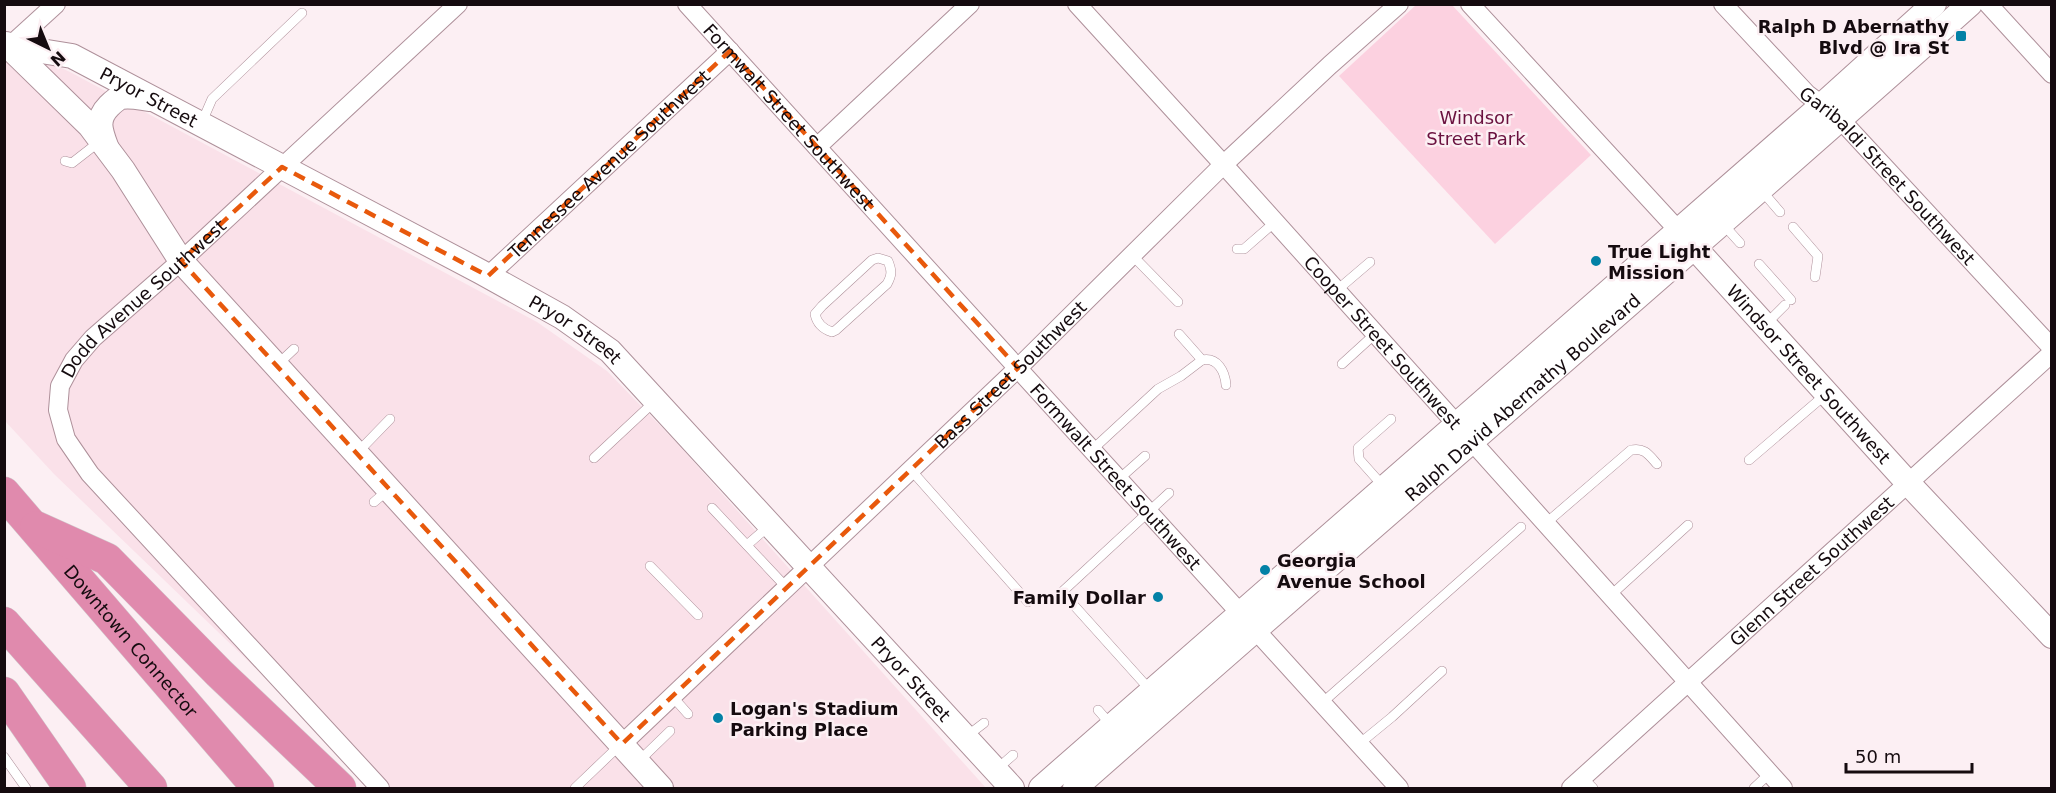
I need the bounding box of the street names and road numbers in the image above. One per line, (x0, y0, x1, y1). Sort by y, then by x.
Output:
street label: Formwalt Street Southwest (699, 19, 879, 214)
street label: Pryor Street (97, 62, 202, 131)
street label: Tennessee Avenue Southwest (503, 65, 714, 263)
street label: Garibaldi Street Southwest (1796, 82, 1980, 269)
street label: Dodd Avenue Southwest (56, 215, 230, 381)
street label: Cooper Street Southwest (1300, 251, 1466, 433)
street label: Windsor Street Southwest (1723, 280, 1895, 467)
street label: Ralph David Abernathy Boulevard (1400, 289, 1644, 505)
street label: Pryor Street (526, 290, 626, 368)
street label: Bass Street Southwest (930, 296, 1090, 452)
street label: Formwalt Street Southwest (1026, 379, 1206, 574)
street label: Glenn Street Southwest (1725, 491, 1898, 650)
street label: Downtown Connector (60, 560, 203, 722)
street label: Pryor Street (867, 632, 956, 725)

